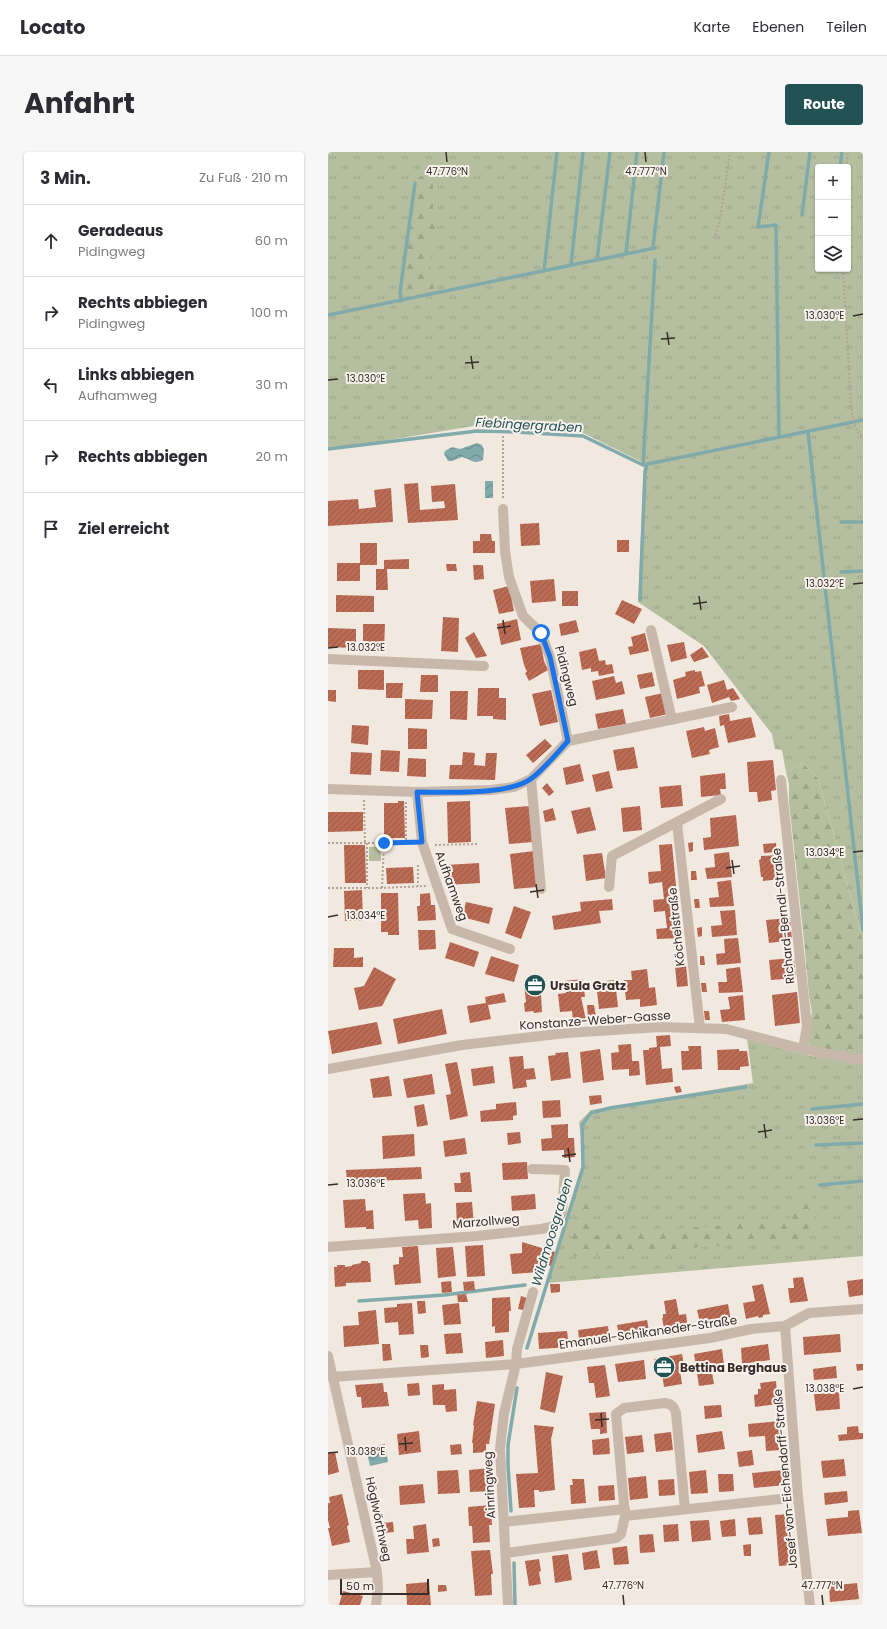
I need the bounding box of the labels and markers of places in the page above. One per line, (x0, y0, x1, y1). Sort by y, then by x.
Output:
office icon: Ursula Gratz (522, 972, 548, 998)
place label: Ursula Gratz (550, 977, 626, 994)
office icon: Bettina Berghaus (651, 1354, 677, 1380)
place label: Bettina Berghaus (680, 1359, 787, 1376)

